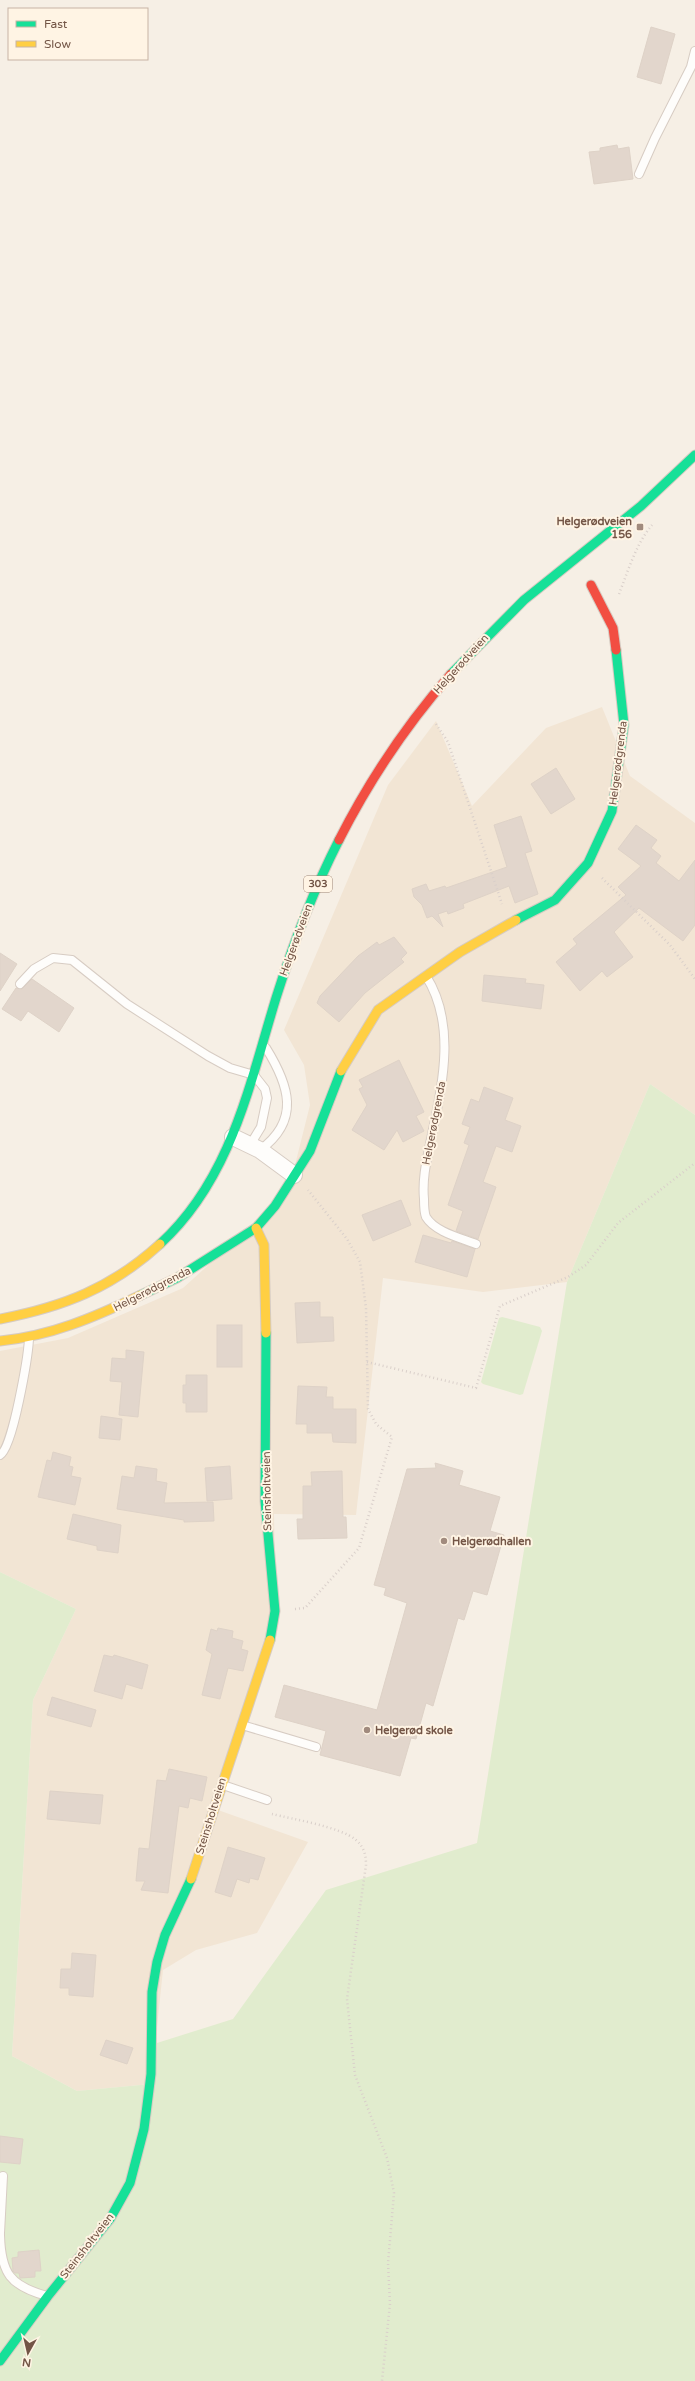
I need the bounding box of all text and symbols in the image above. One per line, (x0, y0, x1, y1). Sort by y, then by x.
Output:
legend (8, 8, 148, 60)
text: Fast (44, 17, 68, 31)
text: Slow (44, 37, 71, 51)
place label: Helgerødveien 156 (556, 515, 632, 541)
marker: Helgerødveien 156 (635, 522, 645, 532)
street label: Helgerødveien (431, 632, 491, 696)
street label: Helgerødgrenda (606, 720, 630, 806)
road number: 303 (304, 876, 332, 892)
street label: Helgerødveien (277, 902, 315, 978)
street label: Helgerødgrenda (420, 1080, 448, 1166)
street label: Helgerødgrenda (111, 1264, 193, 1314)
street label: Steinsholtveien (260, 1451, 274, 1531)
place label: Helgerødhallen (452, 1535, 532, 1549)
marker: Helgerødhallen (439, 1536, 449, 1546)
place label: Helgerød skole (375, 1724, 453, 1738)
marker: Helgerød skole (362, 1725, 372, 1735)
street label: Steinsholtveien (193, 1776, 229, 1856)
street label: Steinsholtveien (57, 2211, 117, 2281)
north arrow (8, 2333, 48, 2373)
text: N (21, 2355, 32, 2369)

